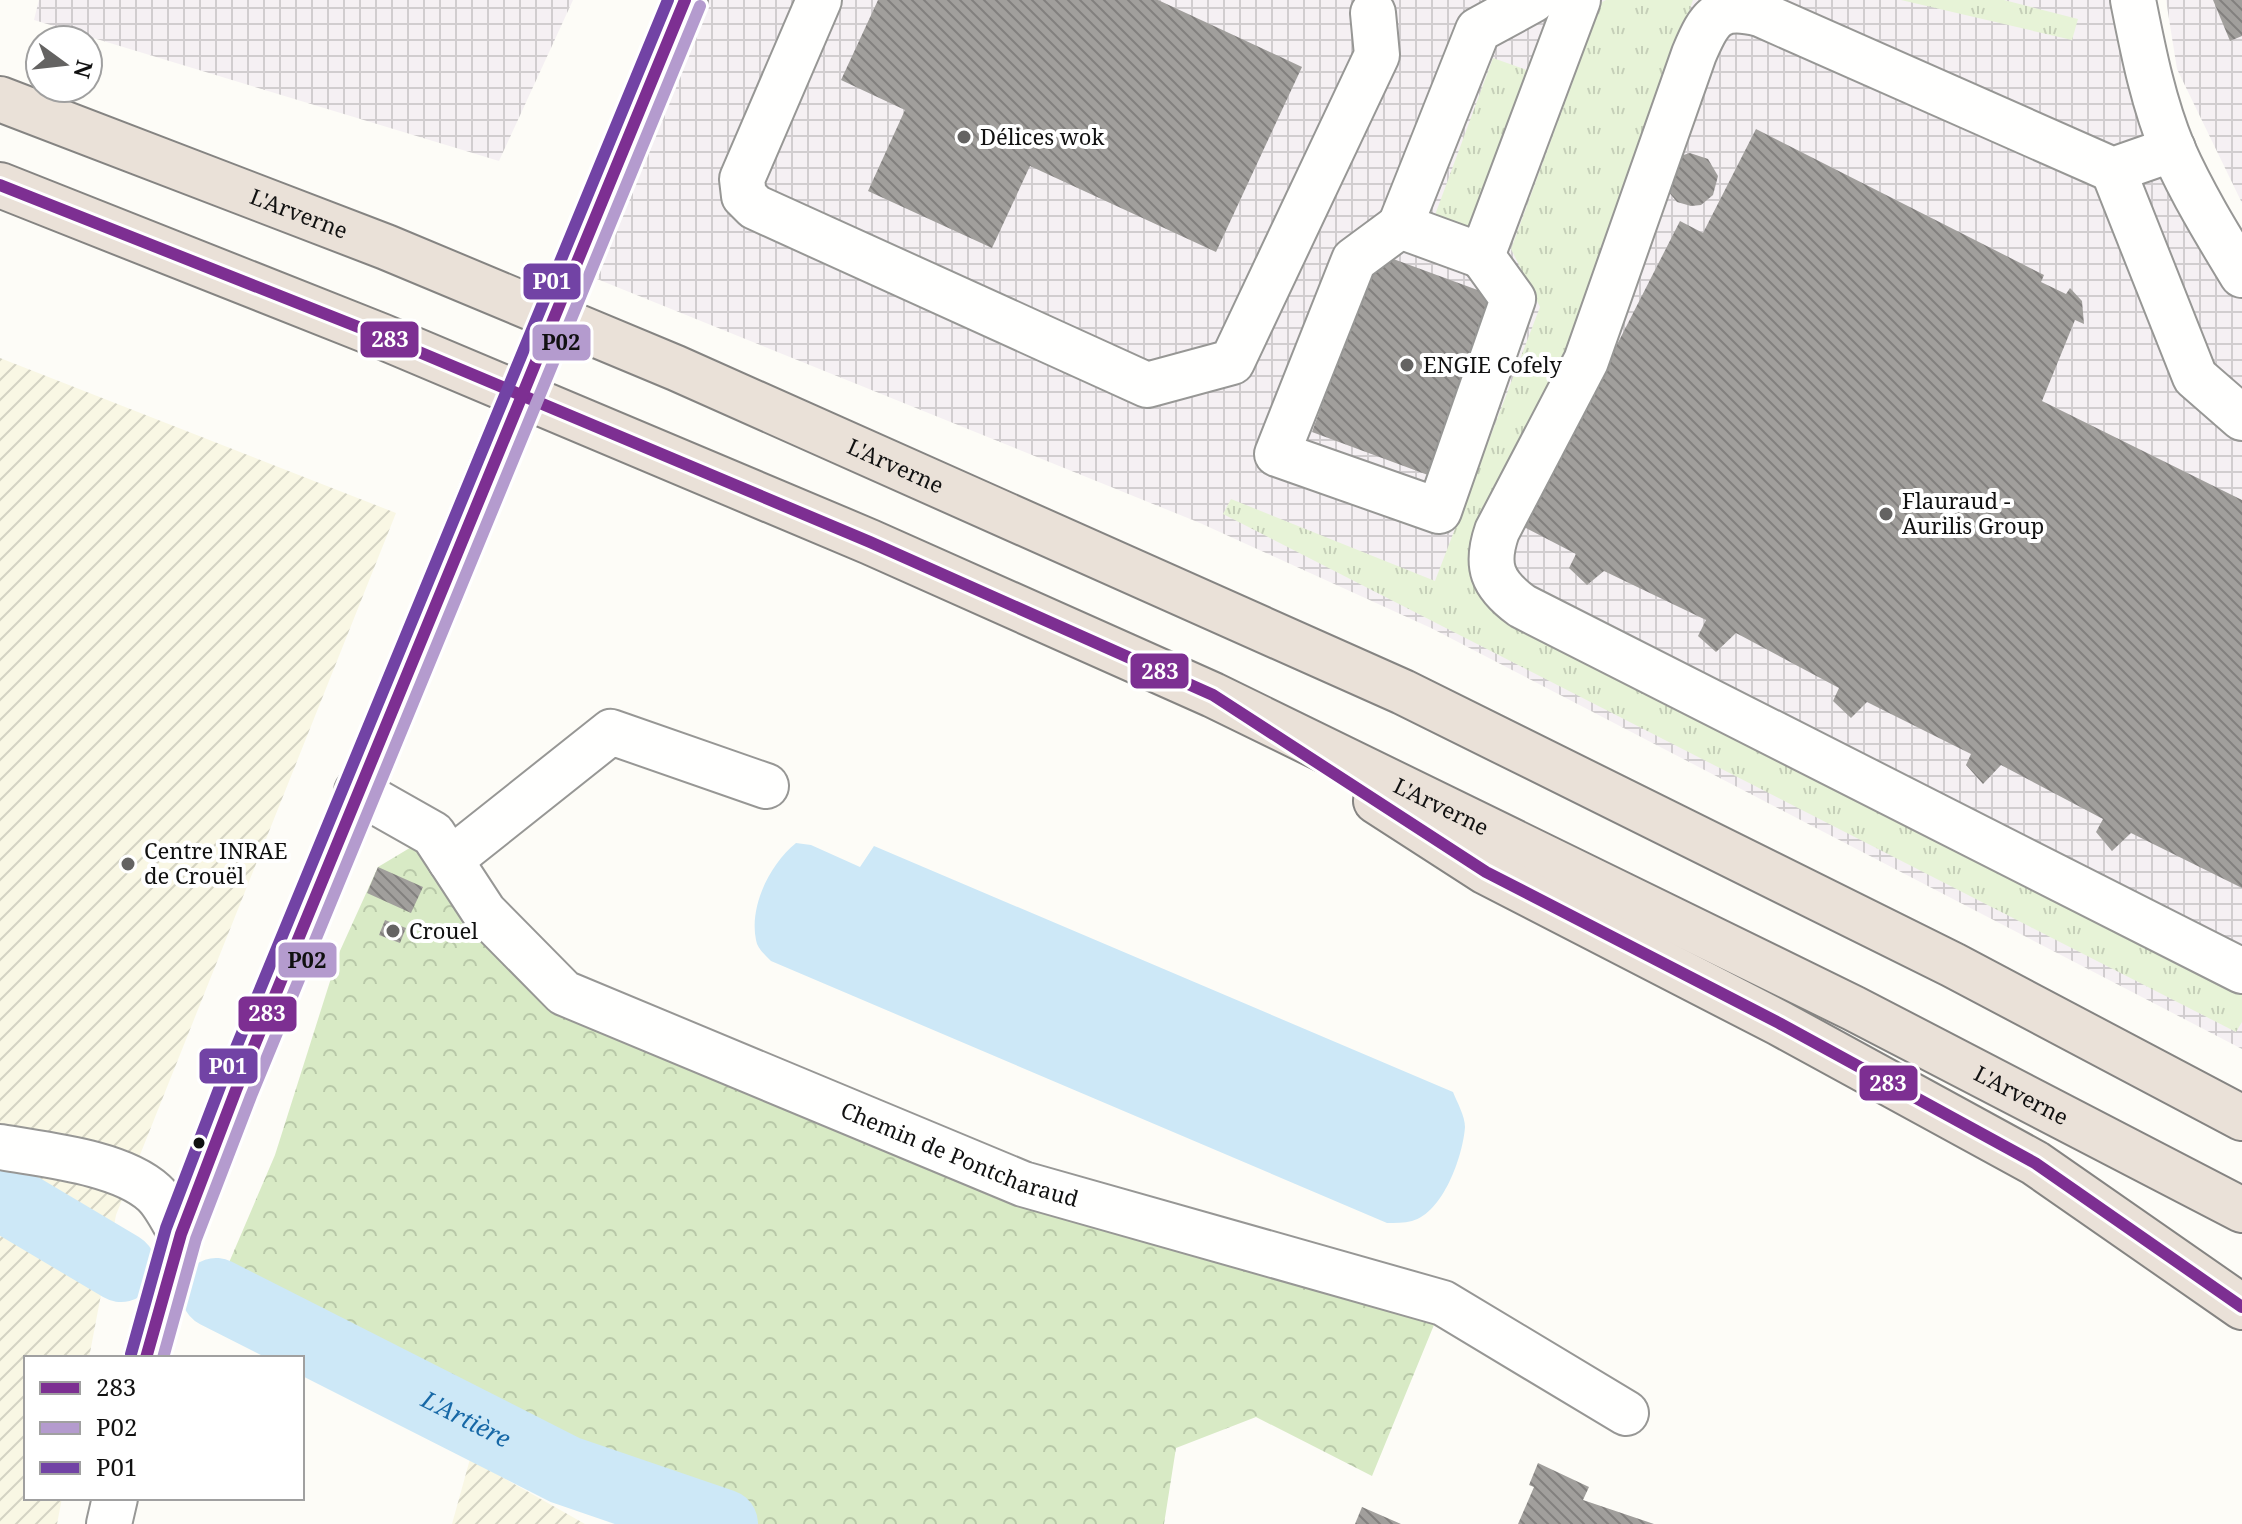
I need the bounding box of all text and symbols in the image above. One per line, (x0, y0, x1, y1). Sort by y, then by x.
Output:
north arrow (24, 24, 104, 104)
text: N (68, 57, 101, 82)
place label: Délices wok (980, 121, 1105, 151)
marker: Délices wok (955, 128, 973, 146)
street label: L'Arverne (246, 180, 352, 245)
line badge: P01 (522, 262, 582, 301)
text: P01 (533, 265, 571, 295)
line badge: 283 (359, 320, 420, 359)
text: 283 (371, 323, 409, 353)
line badge: P02 (531, 323, 592, 362)
text: P02 (542, 326, 580, 356)
place label: ENGIE Cofely (1423, 349, 1563, 379)
marker: ENGIE Cofely (1398, 356, 1416, 374)
street label: L'Arverne (843, 430, 949, 499)
place label: Flauraud - Aurilis Group (1902, 485, 2044, 540)
marker: Flauraud - Aurilis Group (1877, 505, 1895, 523)
line badge: 283 (1129, 652, 1190, 690)
text: 283 (1141, 655, 1179, 685)
street label: L'Arverne (1389, 770, 1494, 842)
place label: Centre INRAE de Crouël (144, 835, 288, 890)
marker: Centre INRAE de Crouël (119, 855, 137, 873)
place label: Crouel (409, 915, 478, 945)
marker: Crouel (384, 922, 402, 940)
line badge: P02 (277, 941, 338, 979)
text: P02 (288, 944, 326, 974)
line badge: 283 (237, 995, 298, 1033)
text: 283 (248, 997, 286, 1027)
line badge: P01 (198, 1047, 259, 1085)
text: P01 (209, 1050, 247, 1080)
street label: L'Arverne (1969, 1058, 2074, 1131)
line badge: 283 (1858, 1064, 1919, 1102)
text: 283 (1869, 1067, 1907, 1097)
street label: Chemin de Pontcharaud (837, 1094, 1083, 1213)
unlabelled marker (191, 1135, 207, 1151)
legend (24, 1356, 304, 1500)
text: 283 (96, 1370, 136, 1403)
water label: L'Artière (415, 1382, 517, 1455)
text: P02 (96, 1410, 137, 1443)
text: P01 (96, 1450, 137, 1483)

